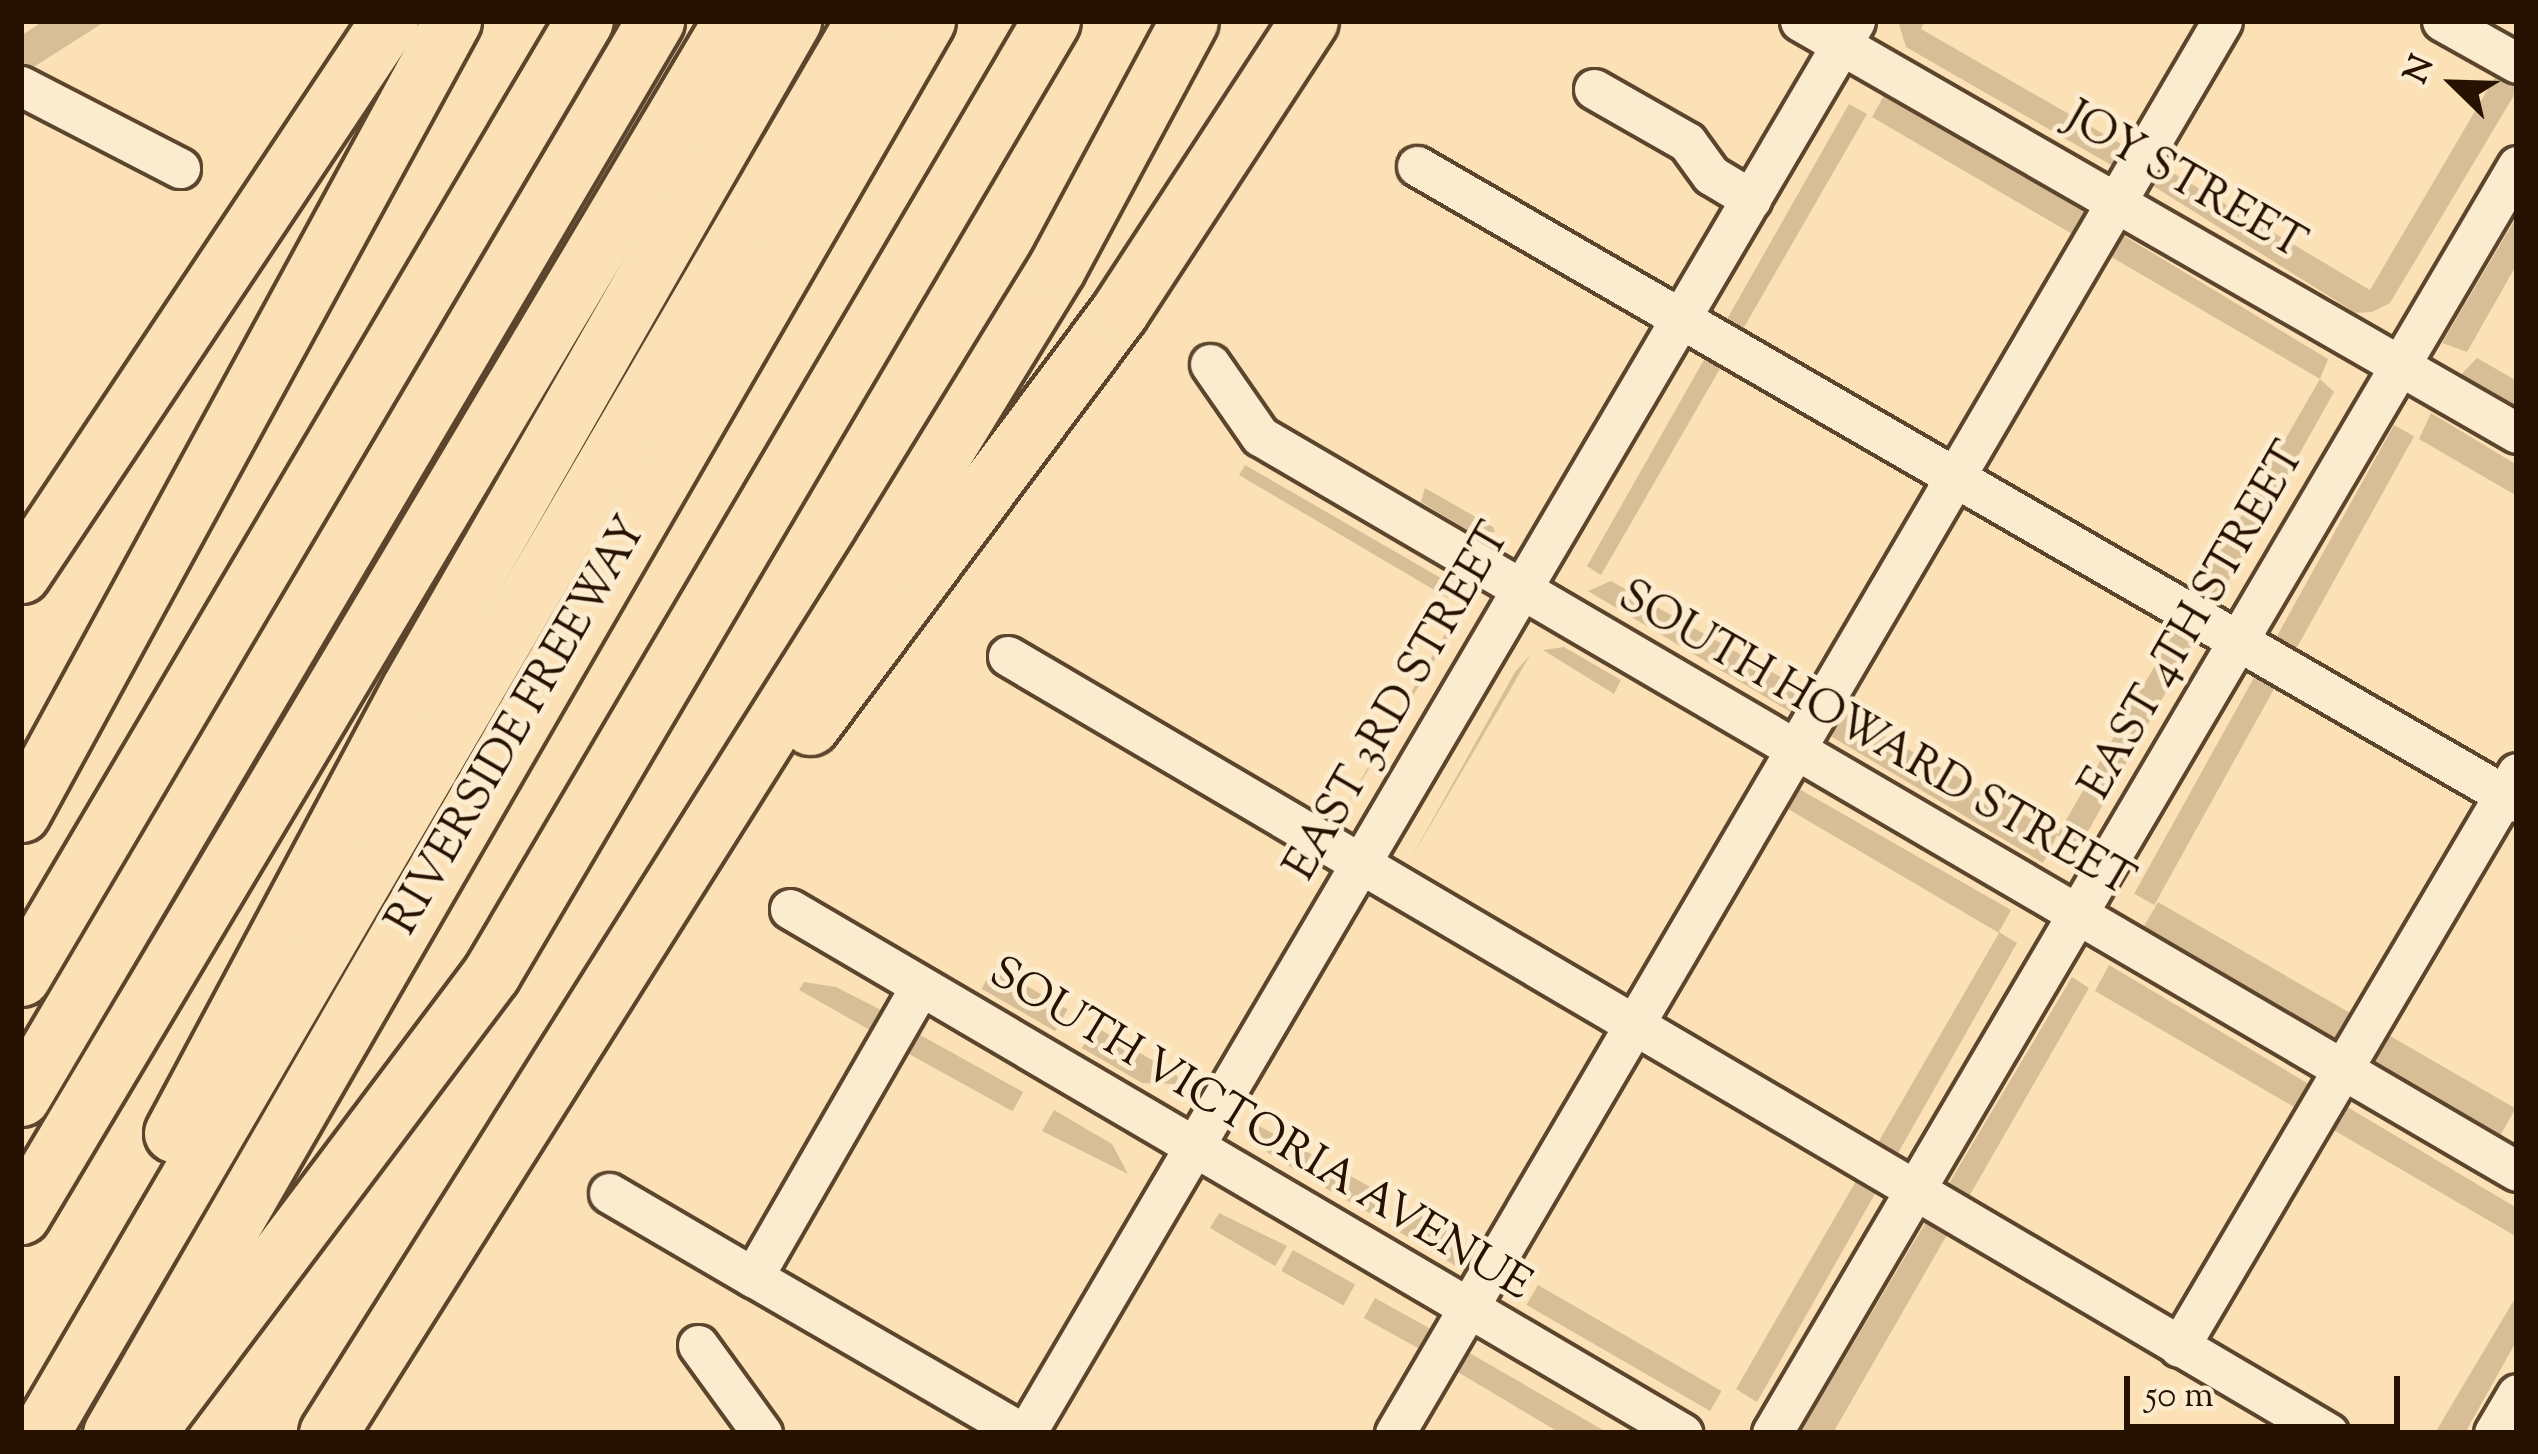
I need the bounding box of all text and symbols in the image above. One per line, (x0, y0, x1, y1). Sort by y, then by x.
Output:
north arrow (2394, 24, 2514, 144)
text: N (2394, 48, 2448, 91)
street label: JOY STREET (2054, 92, 2314, 274)
street label: EAST 4TH STREET (2071, 434, 2319, 810)
street label: RIVERSIDE FREEWAY (377, 509, 661, 945)
street label: EAST 3RD STREET (1276, 515, 1524, 891)
street label: SOUTH HOWARD STREET (1608, 571, 2142, 911)
street label: SOUTH VICTORIA AVENUE (978, 947, 1540, 1315)
scale bar (2130, 1352, 2406, 1426)
text: 50 m (2145, 1371, 2214, 1423)

